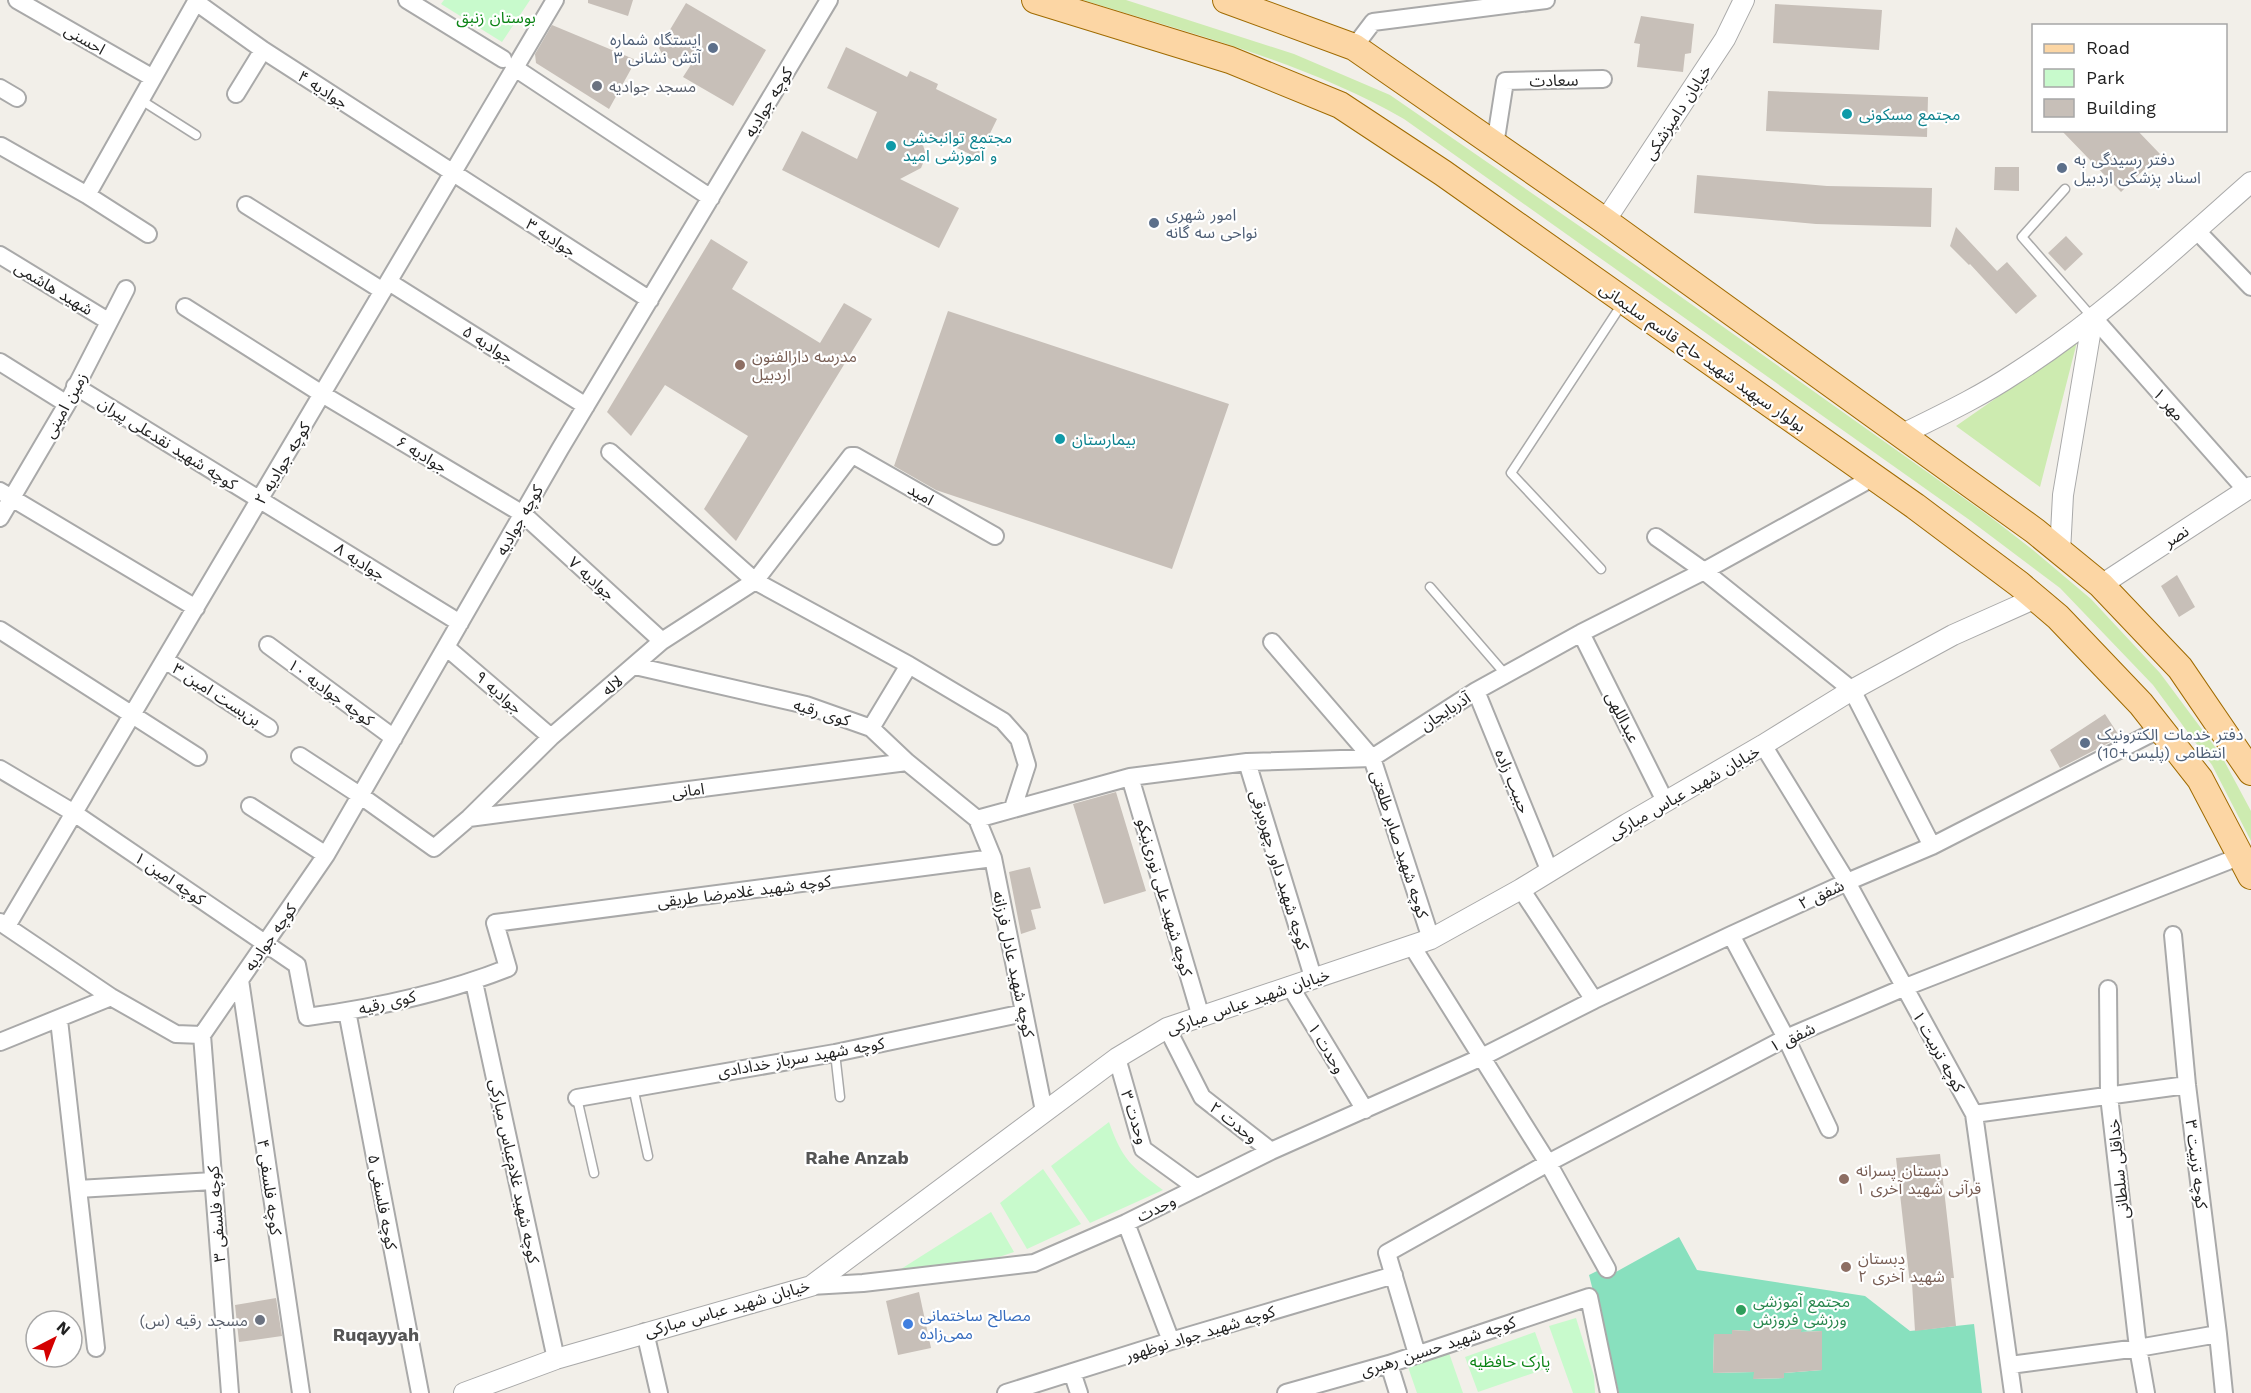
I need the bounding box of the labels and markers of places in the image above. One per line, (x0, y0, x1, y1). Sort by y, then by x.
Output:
place label: ایستگاه شماره ۳ آتش نشانی (610, 30, 702, 67)
marker: ایستگاه شماره ۳ آتش نشانی (706, 41, 720, 55)
place label: مسجد جوادیه (609, 77, 696, 96)
marker: مسجد جوادیه (590, 79, 604, 93)
place label: مجتمع مسکونی (1859, 105, 1961, 127)
marker: مجتمع مسکونی (1840, 107, 1854, 121)
place label: مجتمع توانبخشی و آموزشی امید (903, 128, 1012, 165)
marker: مجتمع توانبخشی و آموزشی امید (884, 139, 898, 153)
place label: دفتر رسیدگی به اسناد پزشکی اردبیل (2074, 150, 2201, 188)
marker: دفتر رسیدگی به اسناد پزشکی اردبیل (2055, 161, 2069, 175)
place label: امور شهری نواحی سه گانه (1166, 205, 1257, 242)
marker: امور شهری نواحی سه گانه (1147, 216, 1161, 230)
place label: مدرسه دارالفنون اردبیل (752, 347, 857, 384)
marker: مدرسه دارالفنون اردبیل (733, 358, 747, 372)
place label: بیمارستان (1072, 430, 1136, 449)
marker: بیمارستان (1053, 432, 1067, 446)
place label: دفتر خدمات الکترونیک انتظامی (پلیس+10) (2097, 725, 2243, 763)
marker: دفتر خدمات الکترونیک انتظامی (پلیس+10) (2078, 736, 2092, 750)
place label: دبستان پسرانه قرآنی شهید آخری ۱ (1856, 1161, 1981, 1198)
marker: دبستان پسرانه قرآنی شهید آخری ۱ (1837, 1172, 1851, 1186)
place label: دبستان شهید آخری ۲ (1858, 1249, 1945, 1286)
marker: دبستان شهید آخری ۲ (1839, 1260, 1853, 1274)
place label: مجتمع آموزشی ورزشی فروزش (1753, 1292, 1850, 1329)
marker: مجتمع آموزشی ورزشی فروزش (1734, 1303, 1748, 1317)
place label: مصالح ساختمانی ممی‌زاده (920, 1306, 1031, 1343)
place label: مسجد رقیه (س) (140, 1311, 248, 1330)
marker: مسجد رقیه (س) (253, 1313, 267, 1327)
marker: مصالح ساختمانی ممی‌زاده (901, 1317, 915, 1331)

